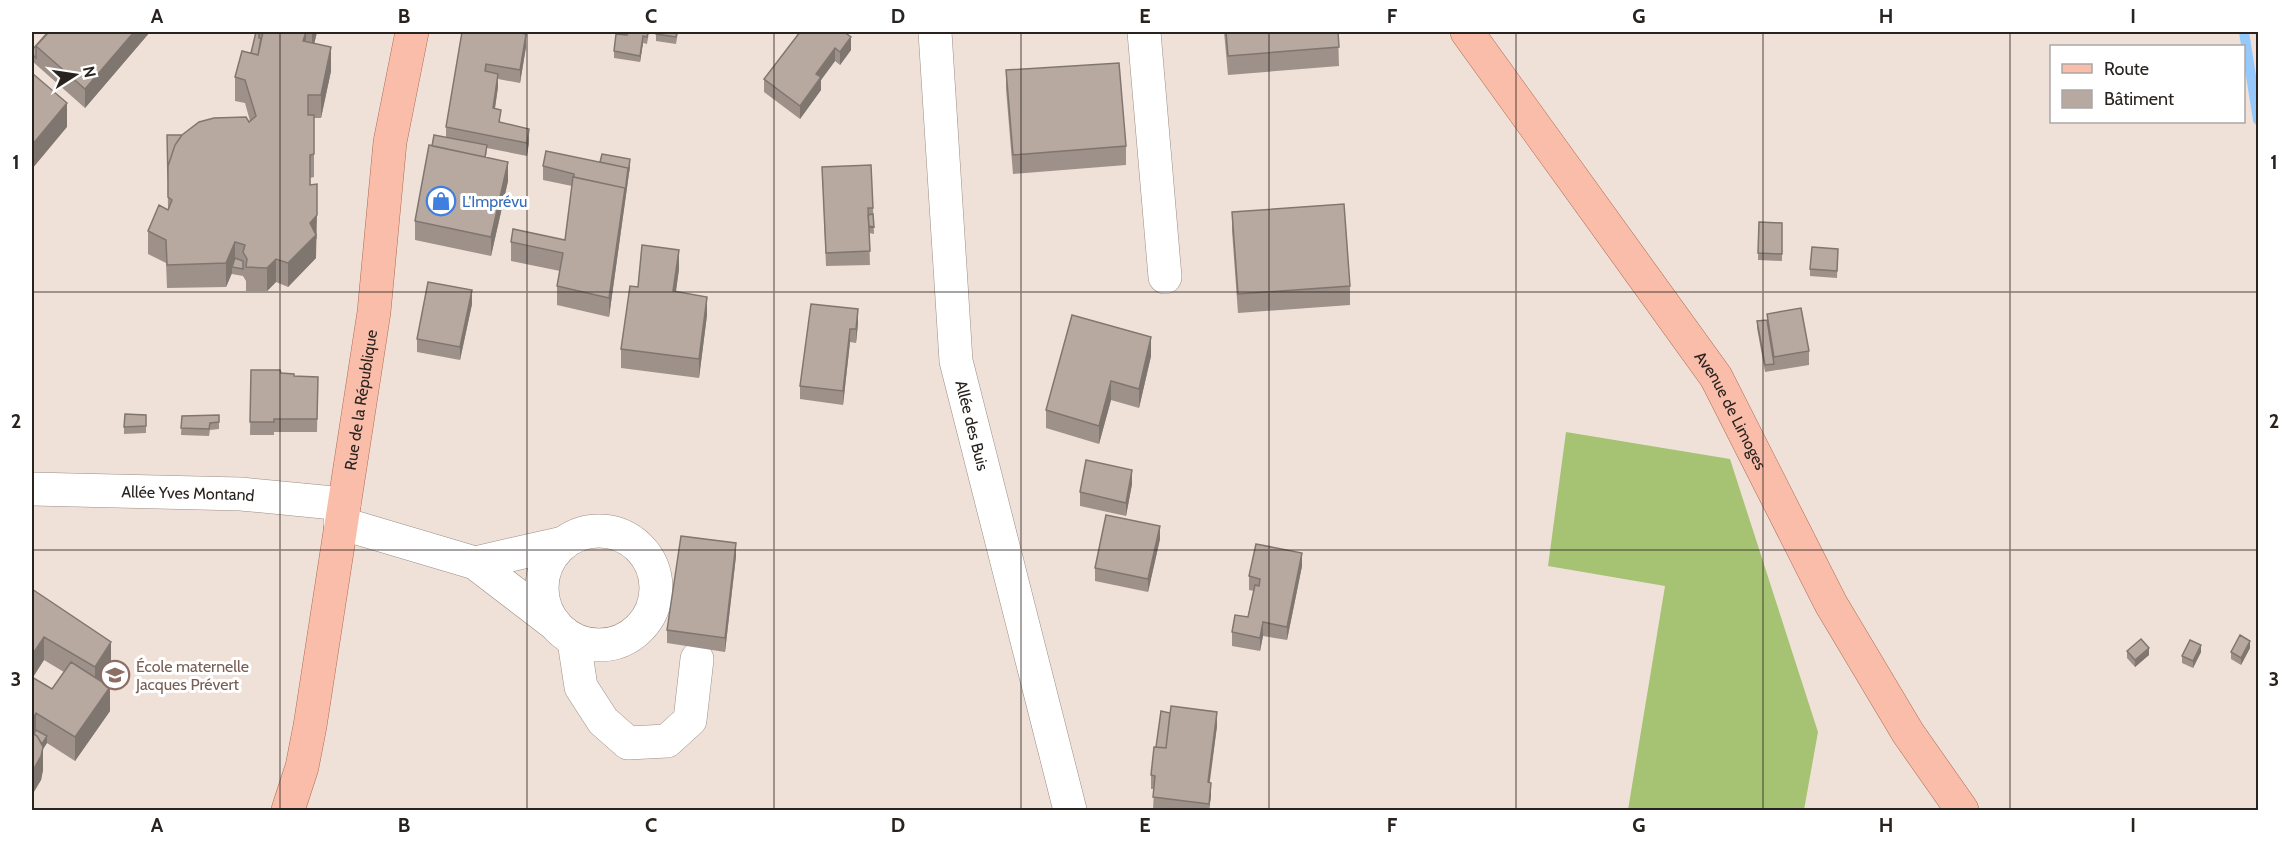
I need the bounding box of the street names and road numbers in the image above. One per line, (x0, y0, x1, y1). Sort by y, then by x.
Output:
street label: Rue de la République (340, 328, 381, 471)
street label: Avenue de Limoges (1691, 347, 1771, 473)
street label: Allée des Buis (952, 378, 993, 473)
street label: Allée Yves Montand (121, 482, 255, 505)

